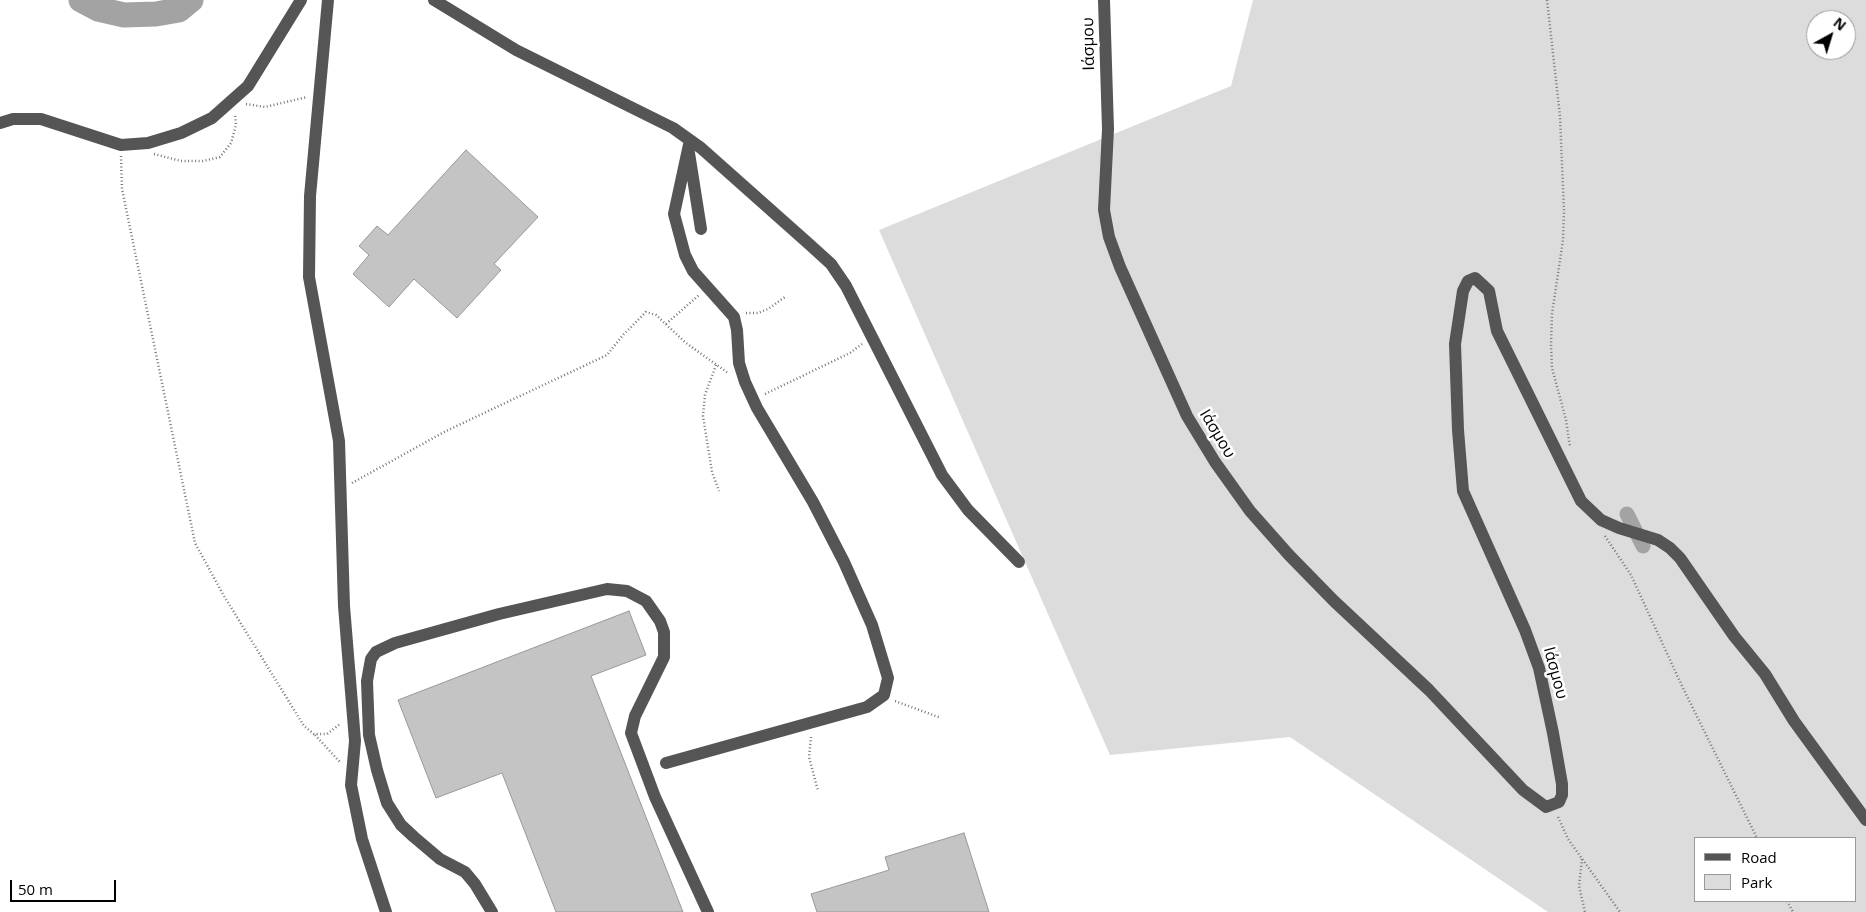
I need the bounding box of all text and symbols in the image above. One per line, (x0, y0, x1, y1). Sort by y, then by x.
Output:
north arrow (1806, 10, 1856, 60)
text: N (1830, 13, 1851, 35)
street label: Ιάσμου (1079, 17, 1099, 71)
street label: Ιάσμου (1195, 406, 1239, 462)
street label: Ιάσμου (1539, 645, 1571, 701)
legend (1694, 837, 1856, 902)
text: Road (1741, 847, 1777, 867)
scale bar (12, 870, 119, 902)
text: Park (1741, 872, 1772, 892)
text: 50 m (18, 879, 53, 899)

